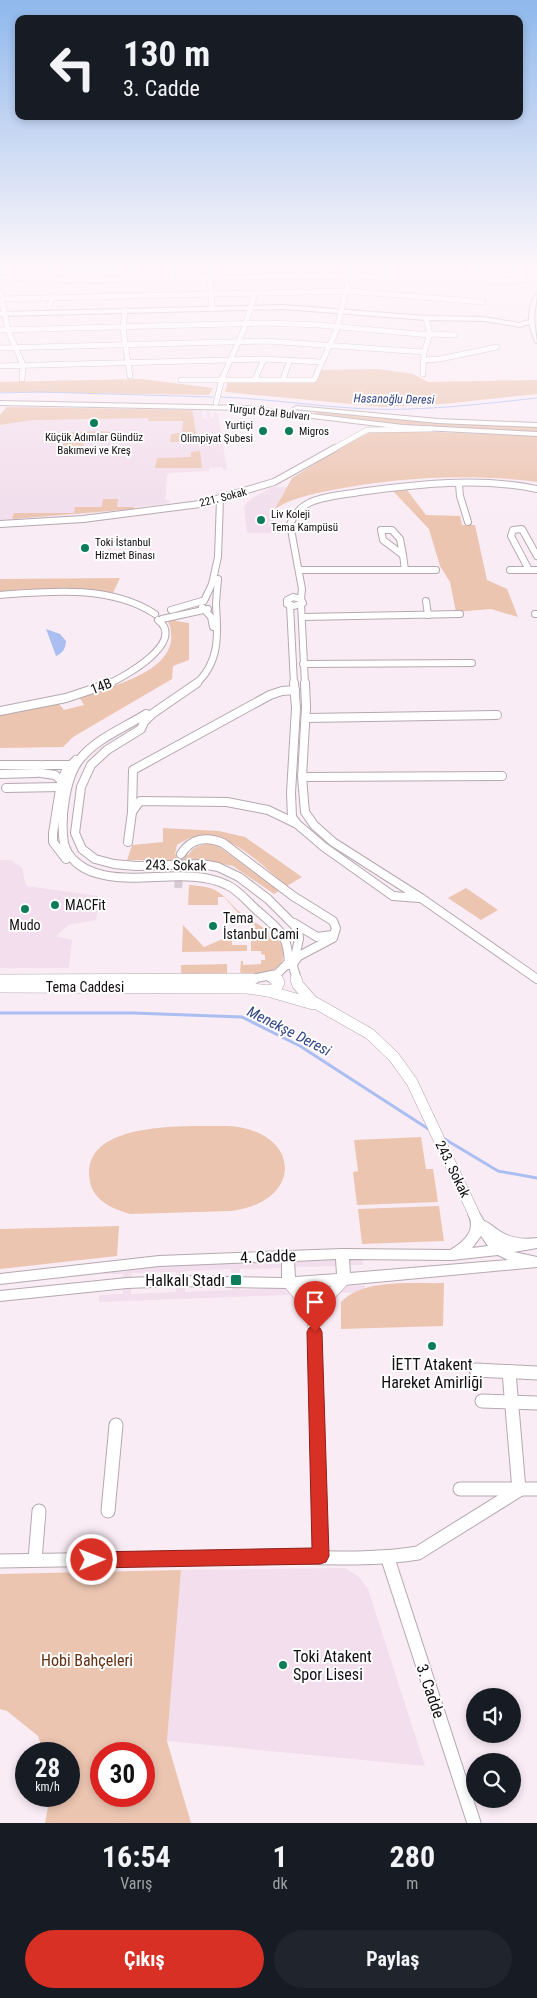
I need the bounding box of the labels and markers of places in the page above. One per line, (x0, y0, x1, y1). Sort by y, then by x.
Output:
marker: Küçük Adımlar Gündüz Bakımevi ve Kreş (88, 417, 100, 429)
place label: Yurtiçi Olimpiyat Şubesi (180, 419, 253, 445)
marker: Yurtiçi Olimpiyat Şubesi (257, 425, 269, 437)
marker: Migros (283, 425, 295, 437)
place label: Migros (299, 425, 329, 438)
place label: Küçük Adımlar Gündüz Bakımevi ve Kreş (45, 431, 143, 457)
place label: Liv Koleji Tema Kampüsü (271, 508, 338, 534)
marker: Liv Koleji Tema Kampüsü (255, 514, 267, 526)
place label: Toki İstanbul Hizmet Binası (95, 536, 155, 562)
marker: Toki İstanbul Hizmet Binası (79, 542, 91, 554)
place label: MACFit (65, 897, 106, 913)
marker: MACFit (49, 899, 61, 911)
marker: Mudo (19, 903, 31, 915)
place label: Tema İstanbul Cami (223, 910, 299, 942)
place label: Mudo (9, 917, 41, 933)
marker: Tema İstanbul Cami (207, 920, 219, 932)
place label: Halkalı Stadı (145, 1271, 225, 1290)
marker: Halkalı Stadı (229, 1273, 243, 1287)
pin (294, 1281, 336, 1332)
marker: İETT Atakent Hareket Amirliği (426, 1340, 438, 1352)
place label: İETT Atakent Hareket Amirliği (381, 1355, 483, 1392)
place label: Toki Atakent Spor Lisesi (293, 1647, 372, 1684)
marker: Toki Atakent Spor Lisesi (277, 1659, 289, 1671)

